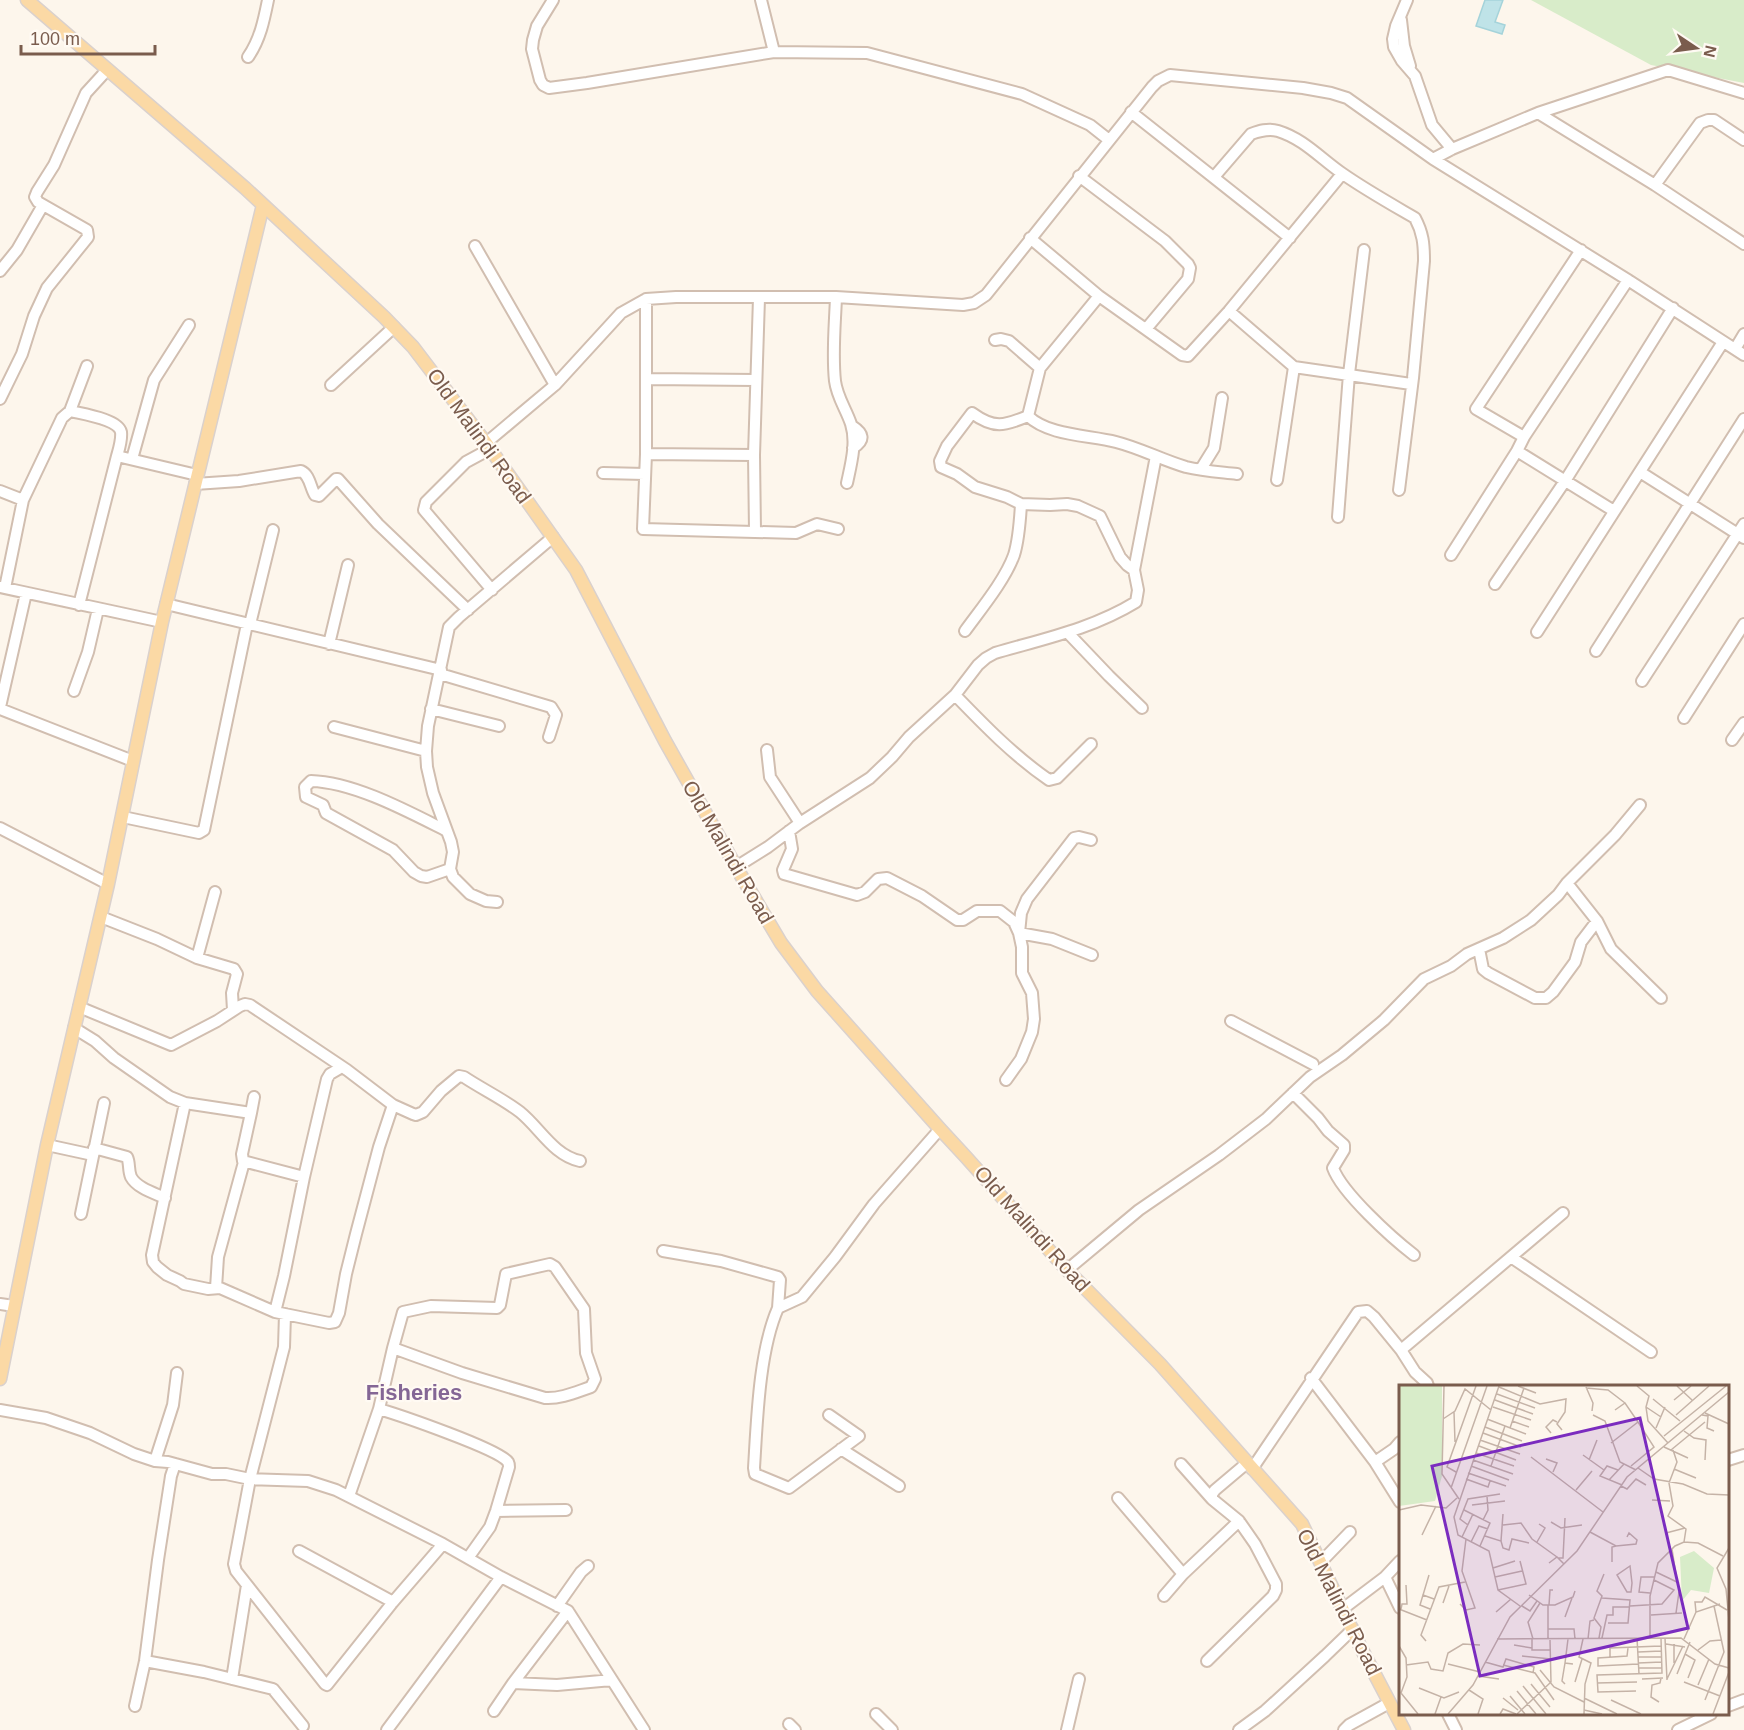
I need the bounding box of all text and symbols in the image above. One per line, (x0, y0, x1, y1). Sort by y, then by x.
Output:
scale bar (21, 18, 154, 56)
north arrow (1666, 18, 1726, 78)
text: 100 m (30, 29, 80, 49)
text: N (1701, 44, 1720, 59)
street label: Old Malindi Road (423, 364, 536, 508)
street label: Old Malindi Road (678, 776, 779, 927)
street label: Old Malindi Road (970, 1161, 1095, 1296)
district label: Fisheries (366, 1380, 462, 1405)
inset map (1399, 1385, 1729, 1715)
street label: Old Malindi Road (1293, 1525, 1386, 1679)

